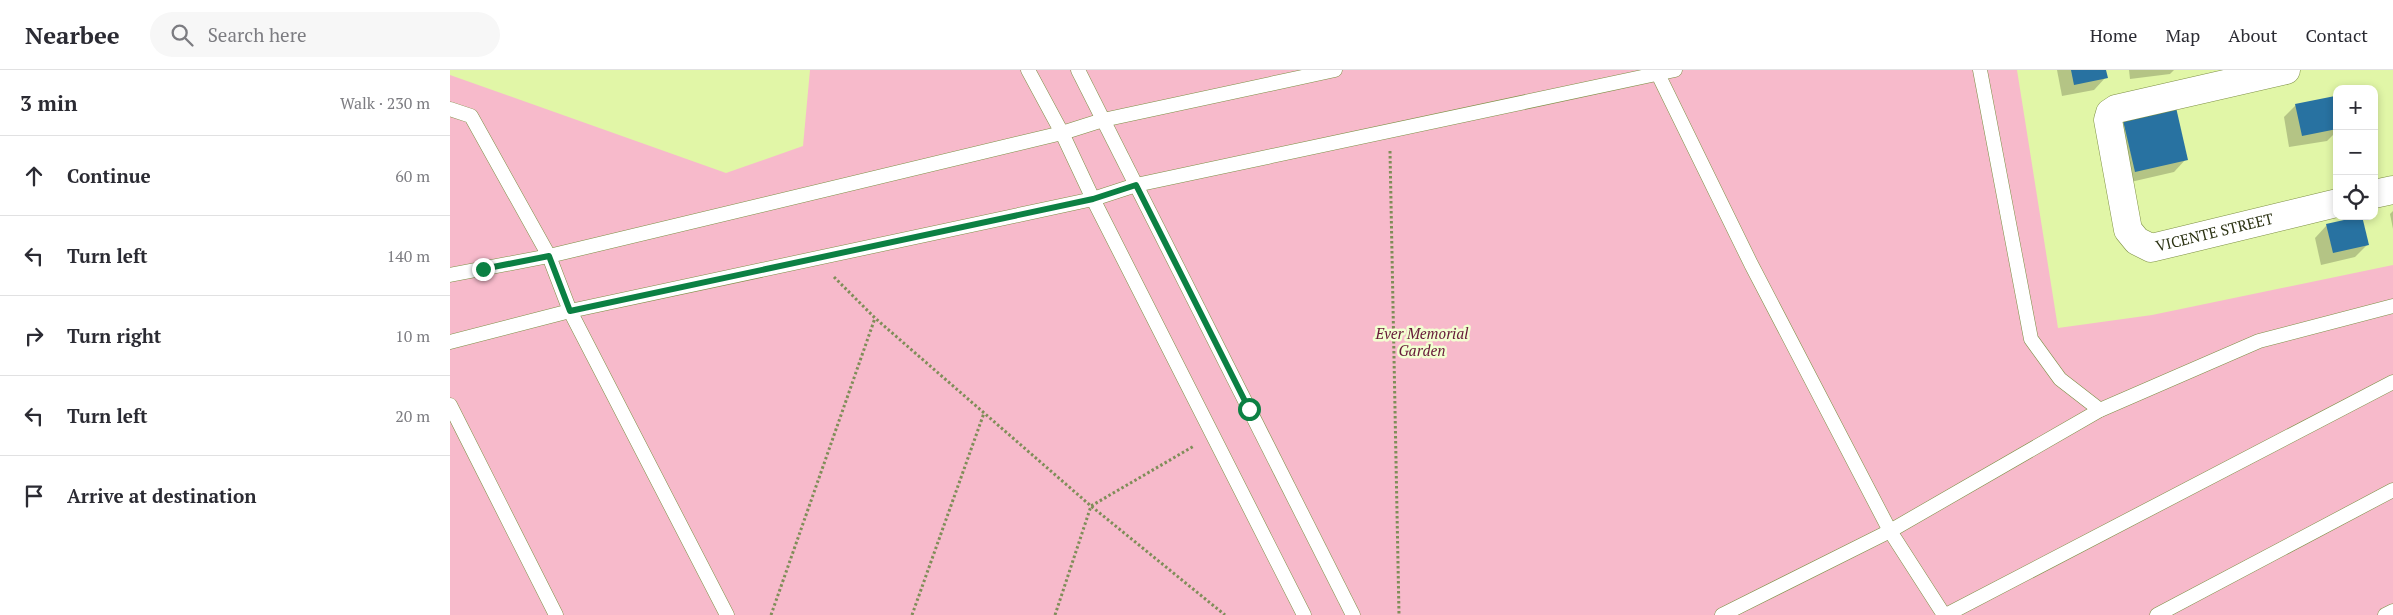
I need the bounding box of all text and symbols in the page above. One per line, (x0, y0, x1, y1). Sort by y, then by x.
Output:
search box (150, 12, 500, 57)
text: Nearbee (25, 19, 120, 51)
icon: search (168, 21, 196, 49)
text: Search here (208, 22, 307, 47)
text: Home (2090, 23, 2137, 47)
text: Map (2165, 23, 2200, 47)
text: About (2228, 23, 2277, 47)
text: Contact (2305, 23, 2368, 47)
map controls (2333, 85, 2378, 220)
button: + (2333, 85, 2378, 130)
text: 3 min (20, 89, 77, 117)
text: Walk · 230 m (340, 92, 430, 114)
button: − (2333, 130, 2378, 175)
icon: ahead (20, 162, 48, 190)
text: Continue (67, 163, 151, 188)
text: 60 m (395, 165, 430, 187)
button: locate (2333, 175, 2378, 220)
street label: VICENTE STREET (2154, 208, 2275, 256)
icon: left (20, 242, 48, 270)
text: Turn left (67, 243, 148, 268)
text: 140 m (387, 245, 430, 267)
route end (472, 258, 495, 281)
icon: right (20, 322, 48, 350)
text: Turn right (67, 323, 161, 348)
park label: Ever Memorial Garden (1375, 323, 1469, 360)
text: 10 m (395, 325, 430, 347)
route start (1238, 398, 1261, 421)
icon: left (20, 402, 48, 430)
text: Turn left (67, 403, 148, 428)
text: 20 m (395, 405, 430, 427)
icon: arrive (20, 482, 48, 510)
text: Arrive at destination (67, 483, 256, 508)

